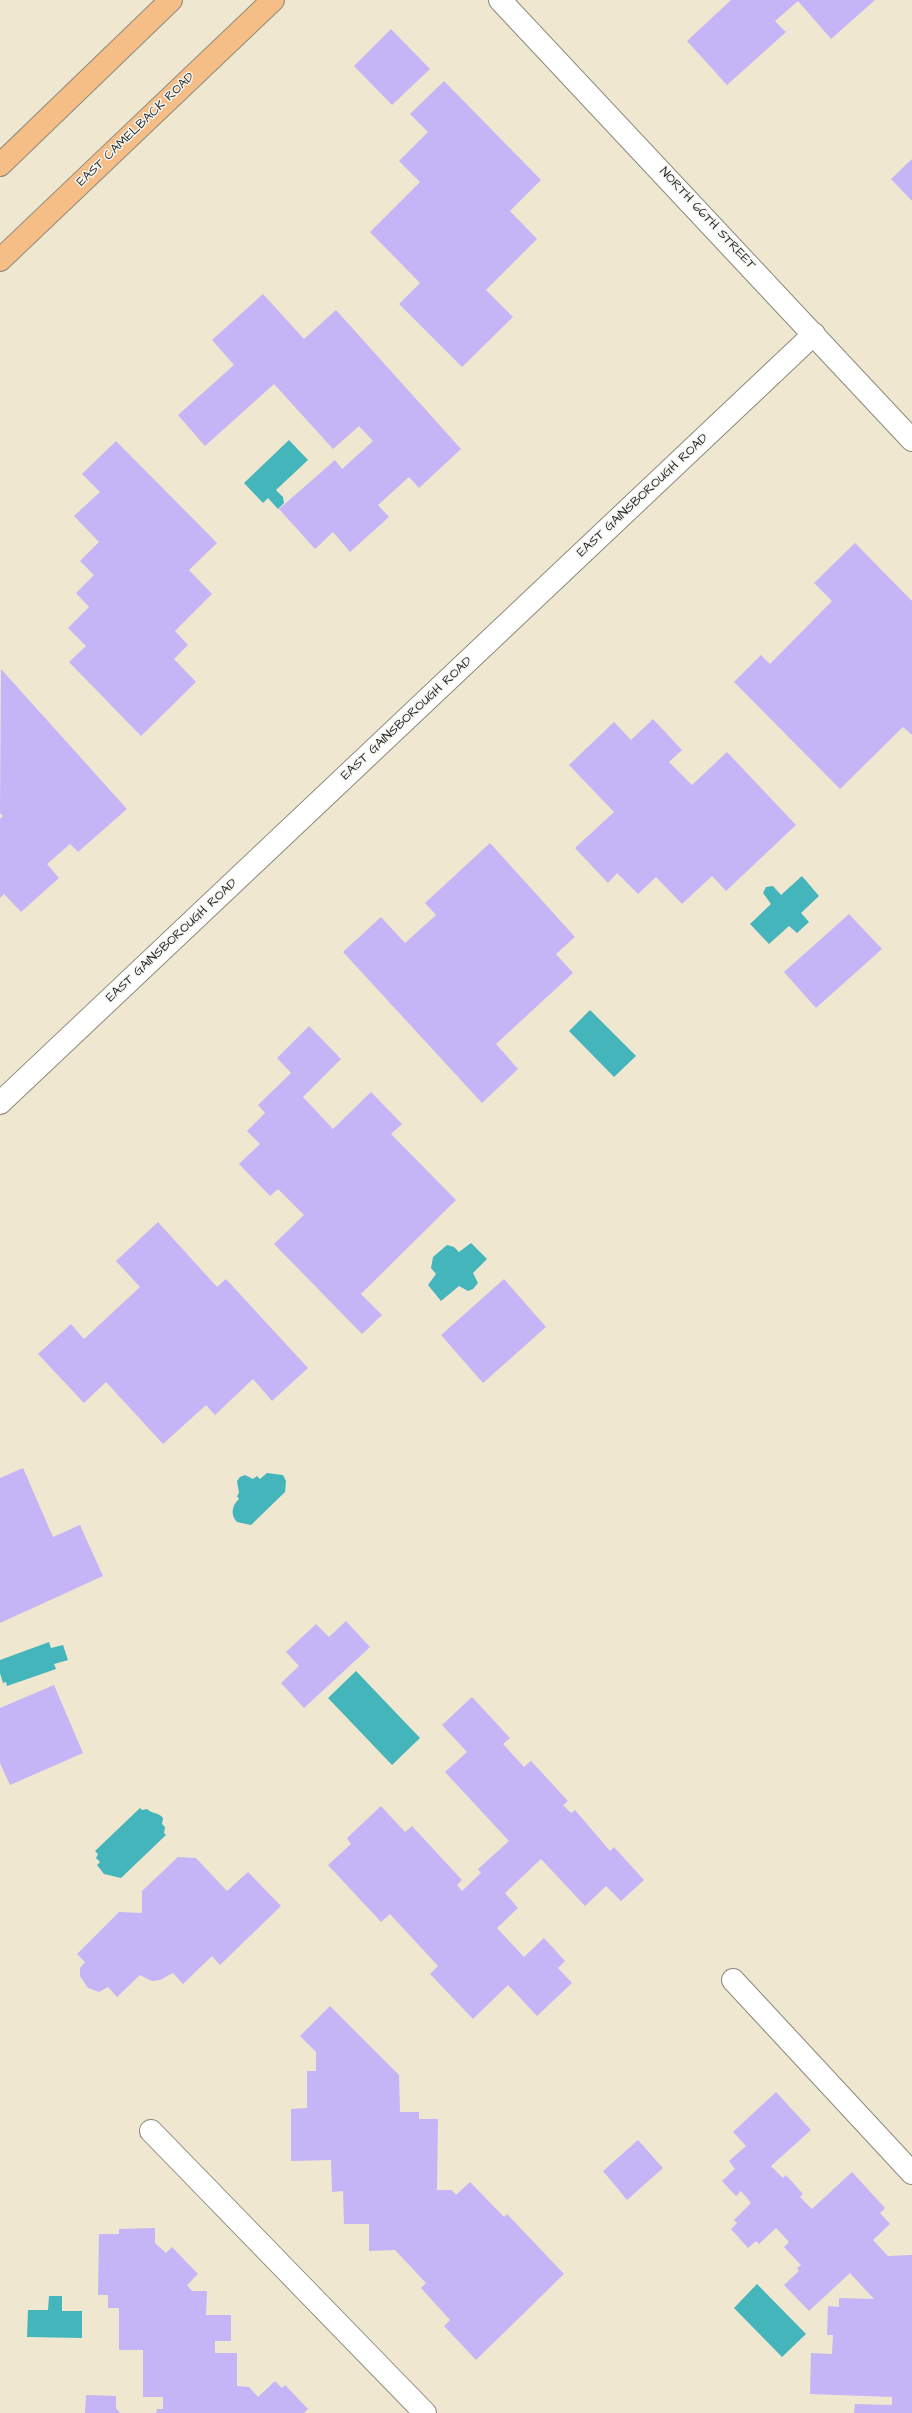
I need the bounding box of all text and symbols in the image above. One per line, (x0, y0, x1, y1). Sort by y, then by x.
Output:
street label: EAST CAMELBACK ROAD (74, 70, 198, 190)
street label: NORTH 66TH STREET (656, 165, 758, 273)
street label: EAST GAINSBOROUGH ROAD (574, 431, 712, 561)
street label: EAST GAINSBOROUGH ROAD (338, 654, 476, 784)
street label: EAST GAINSBOROUGH ROAD (103, 876, 241, 1006)

